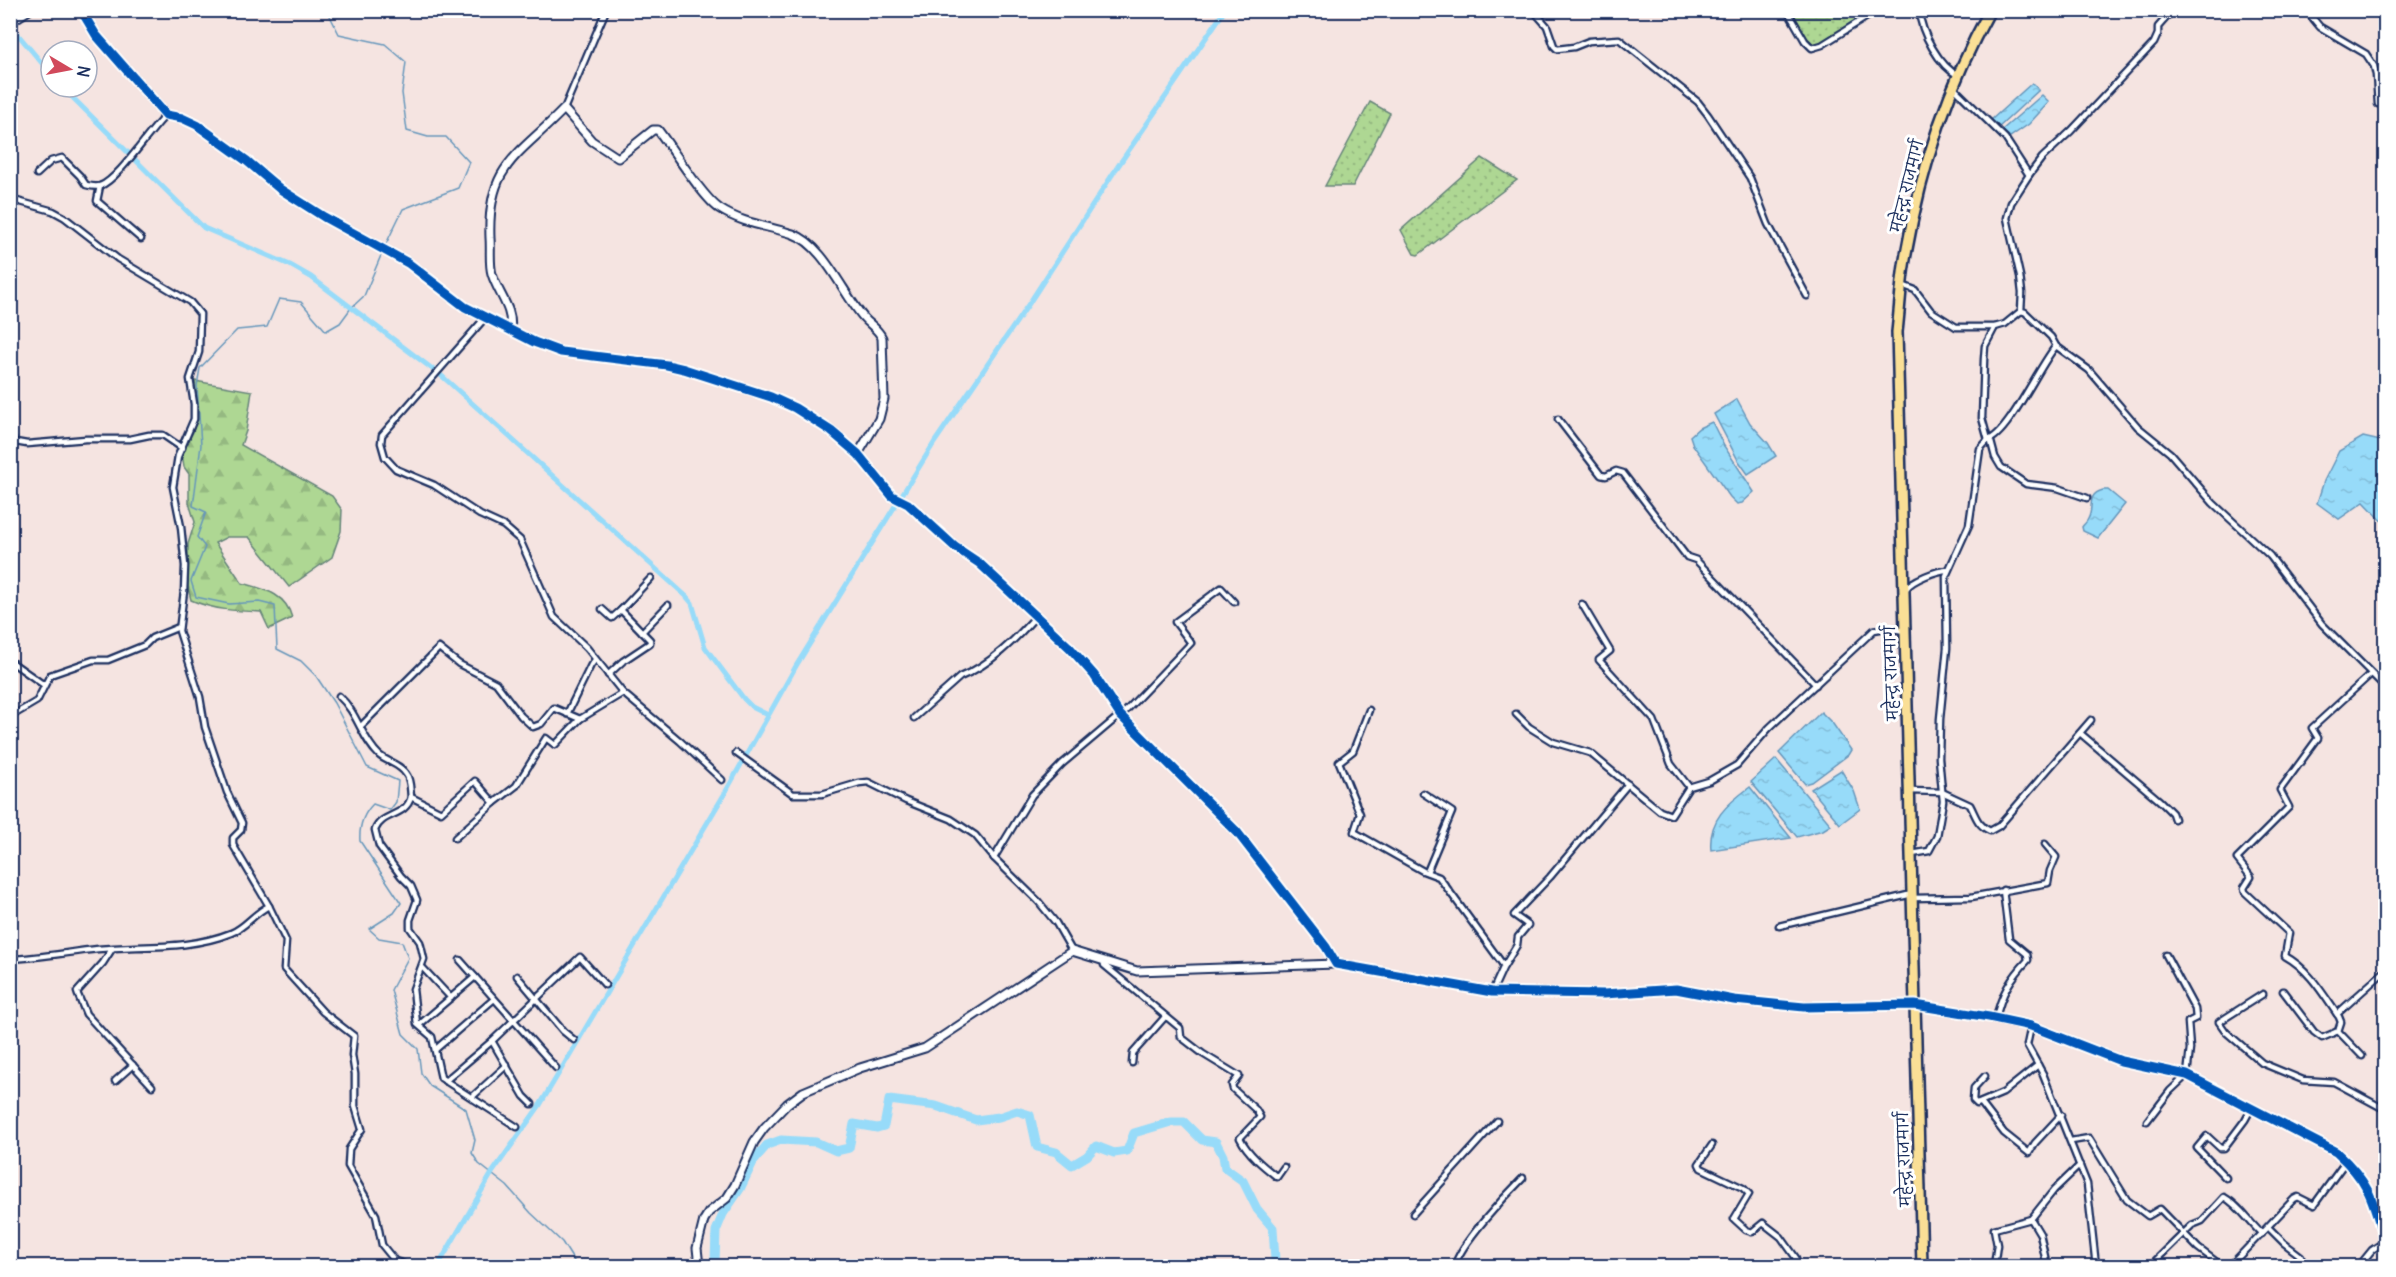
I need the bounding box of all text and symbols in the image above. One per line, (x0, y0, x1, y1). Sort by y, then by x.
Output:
north arrow (39, 39, 99, 99)
text: N (73, 64, 95, 79)
street label: महेन्द्र राजमार्ग (1882, 136, 1928, 235)
street label: महेन्द्र राजमार्ग (1876, 625, 1902, 722)
street label: महेन्द्र राजमार्ग (1889, 1111, 1915, 1208)

